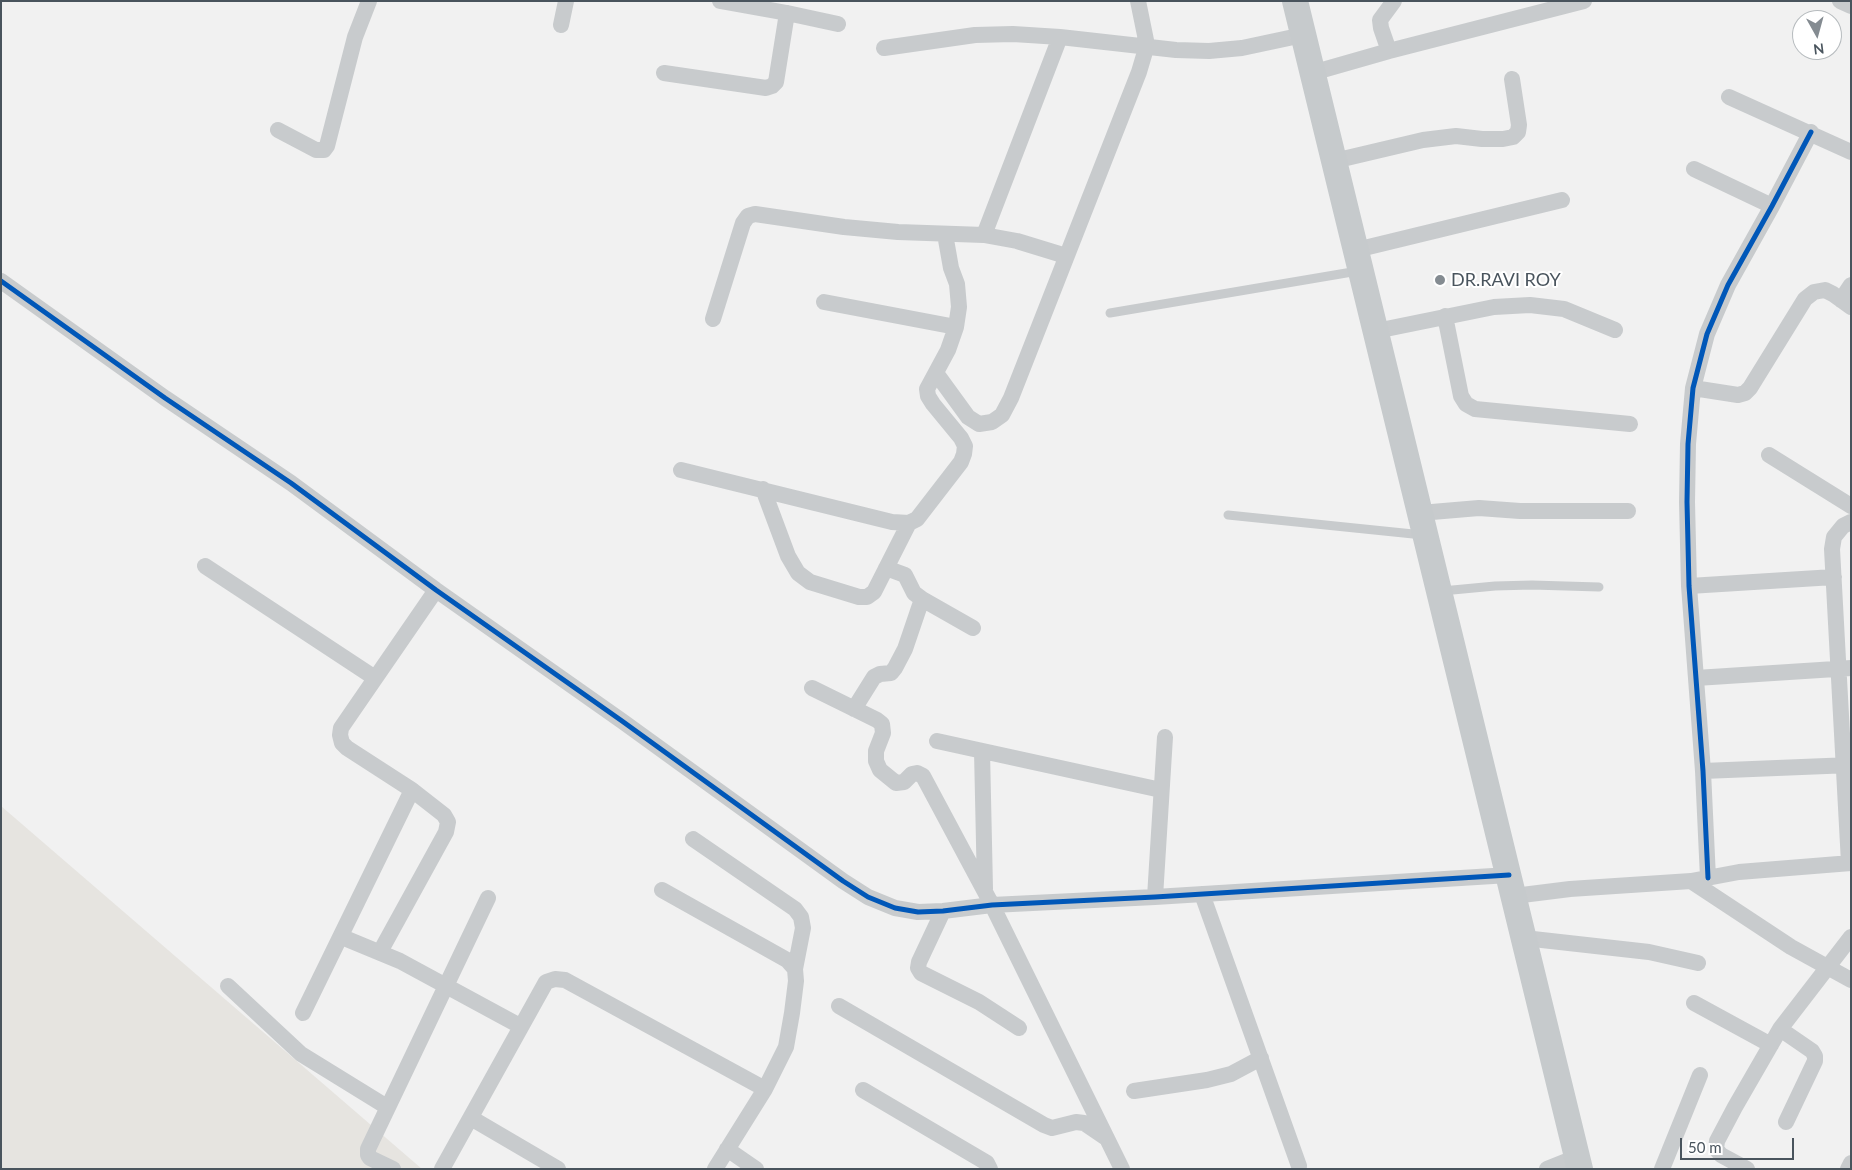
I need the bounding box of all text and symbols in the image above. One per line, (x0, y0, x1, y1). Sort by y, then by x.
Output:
north arrow (1792, 10, 1842, 60)
text: N (1812, 40, 1825, 58)
place label: DR.RAVI ROY (1451, 269, 1561, 291)
marker: DR.RAVI ROY (1433, 273, 1447, 287)
scale bar (1682, 1128, 1796, 1160)
text: 50 m (1688, 1138, 1722, 1156)

